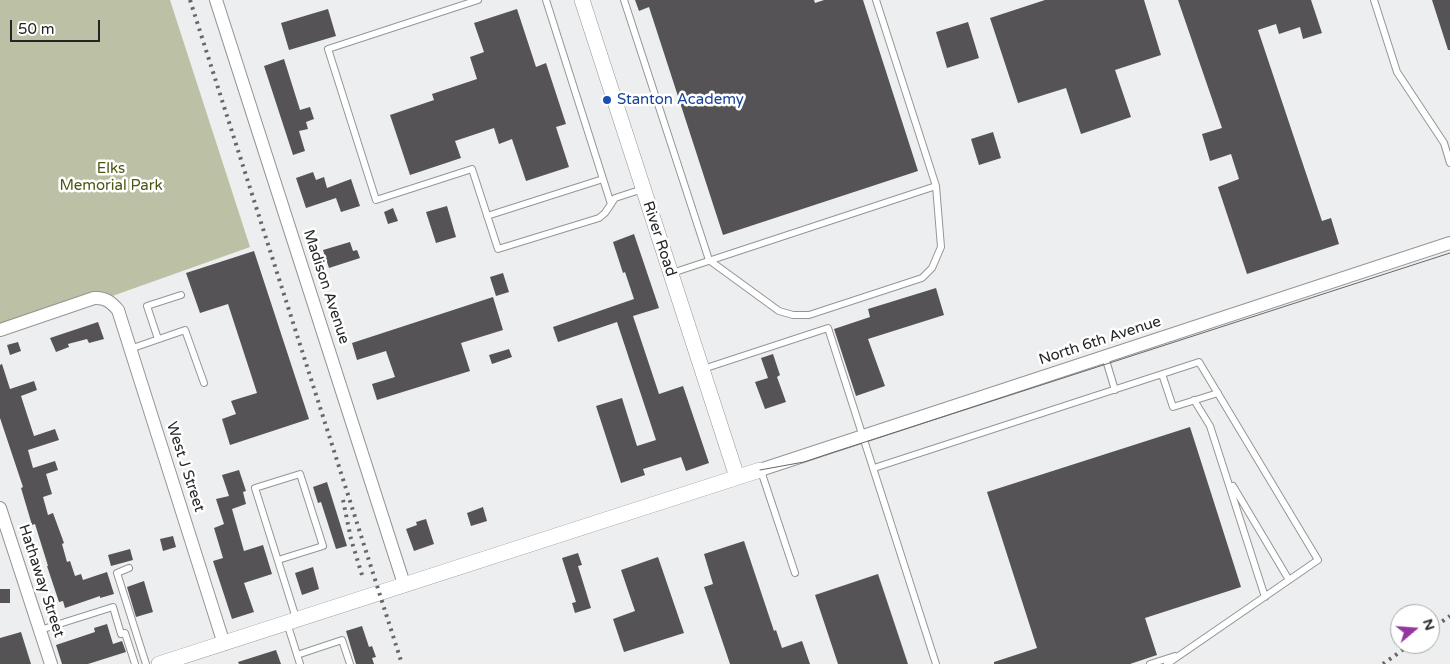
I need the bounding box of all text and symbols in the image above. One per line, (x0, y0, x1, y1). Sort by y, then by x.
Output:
scale bar (12, 10, 102, 42)
text: 50 m (18, 20, 55, 38)
place label: Stanton Academy (617, 91, 744, 109)
marker: Stanton Academy (601, 94, 613, 106)
park label: Elks Memorial Park (59, 160, 163, 195)
street label: River Road (638, 199, 680, 279)
street label: Madison Avenue (299, 228, 353, 346)
street label: North 6th Avenue (1037, 313, 1163, 369)
street label: West J Street (162, 420, 208, 514)
street label: Hathaway Street (14, 522, 68, 640)
north arrow (1390, 604, 1440, 654)
text: N (1419, 617, 1439, 632)

